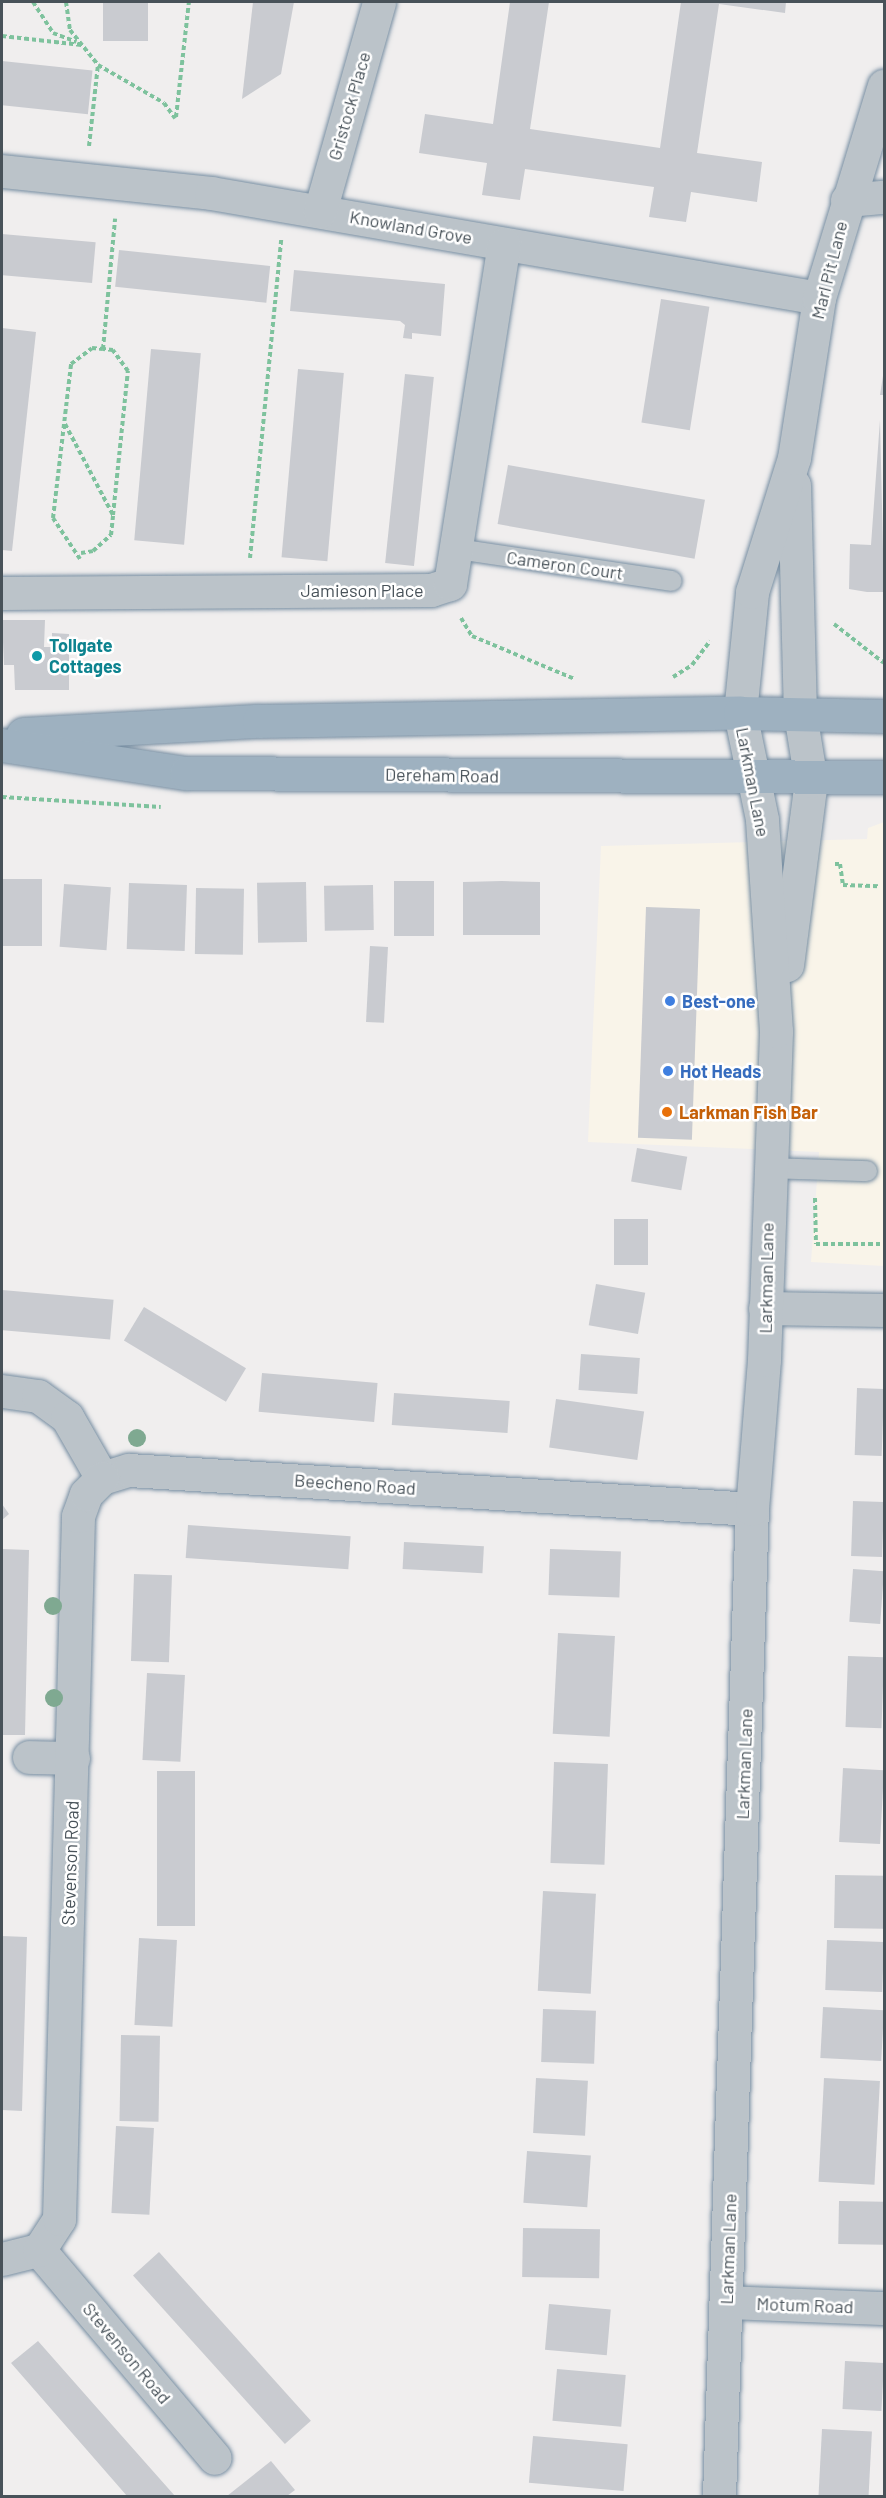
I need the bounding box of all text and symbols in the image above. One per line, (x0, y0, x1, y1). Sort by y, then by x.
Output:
street label: Gristock Place (323, 49, 375, 163)
street label: Knowland Grove (348, 206, 474, 248)
street label: Marl Pit Lane (806, 219, 852, 321)
street label: Cameron Court (505, 546, 625, 584)
street label: Jamieson Place (300, 579, 424, 601)
place label: Tollgate Cottages (49, 635, 122, 678)
marker: Tollgate Cottages (30, 649, 44, 663)
street label: Larkman Lane (732, 725, 774, 839)
street label: Dereham Road (385, 763, 499, 787)
place label: Best-one (682, 990, 756, 1012)
marker: Best-one (663, 994, 677, 1008)
place label: Hot Heads (680, 1060, 761, 1082)
marker: Hot Heads (661, 1064, 675, 1078)
place label: Larkman Fish Bar (679, 1101, 818, 1123)
marker: Larkman Fish Bar (660, 1105, 674, 1119)
street label: Larkman Lane (754, 1222, 778, 1334)
street label: Beecheno Road (294, 1469, 416, 1499)
street label: Larkman Lane (731, 1708, 757, 1820)
street label: Stevenson Road (57, 1800, 83, 1926)
street label: Larkman Lane (715, 2193, 741, 2305)
street label: Motum Road (756, 2293, 854, 2317)
street label: Stevenson Road (78, 2298, 176, 2408)

